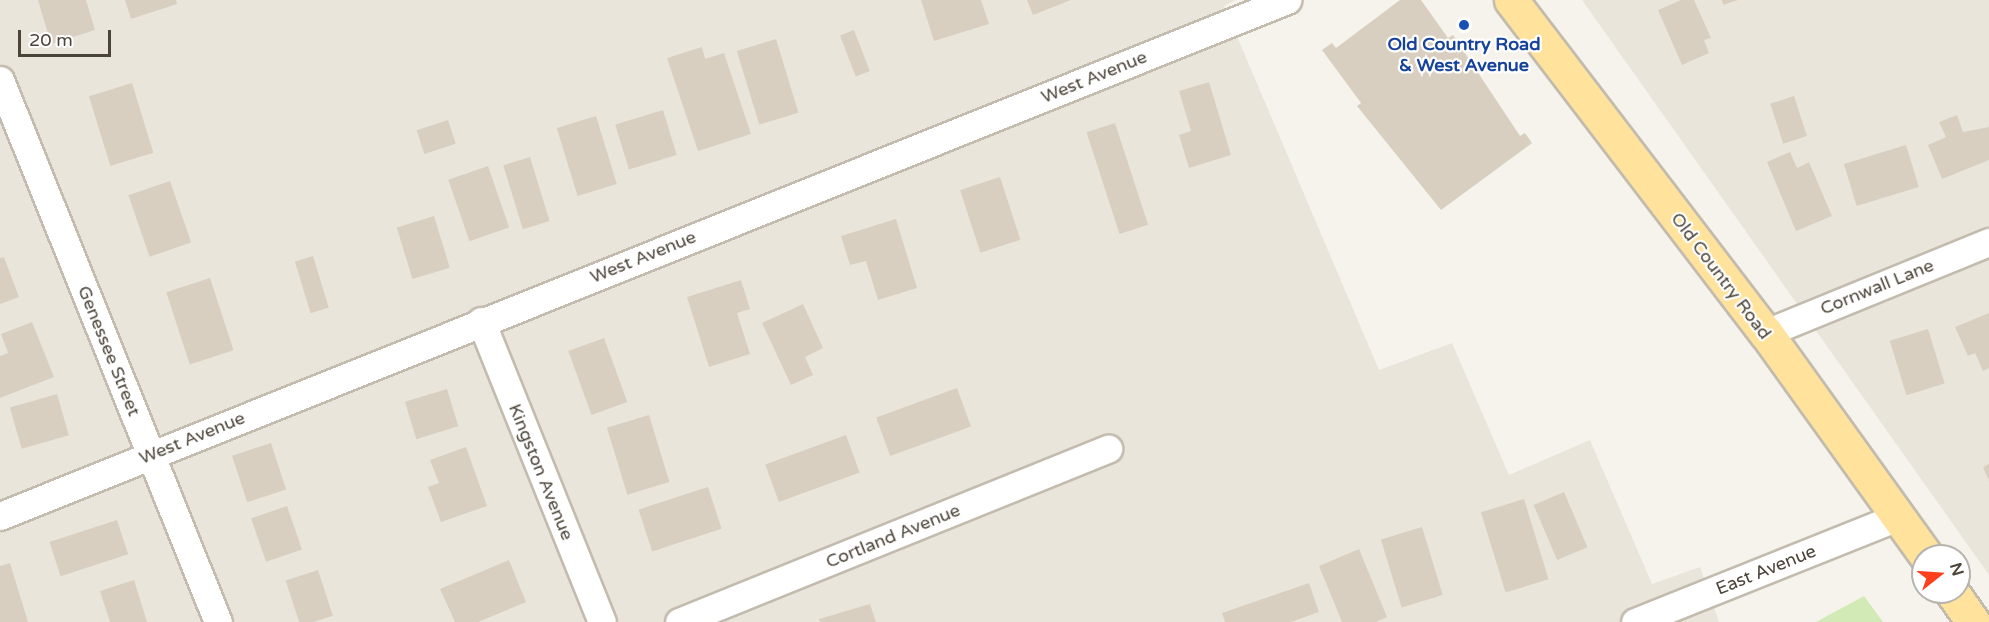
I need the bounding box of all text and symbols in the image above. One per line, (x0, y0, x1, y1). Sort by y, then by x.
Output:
scale bar (21, 18, 114, 56)
marker: Old Country Road & West Avenue (1457, 18, 1471, 32)
text: 20 m (29, 29, 73, 51)
place label: Old Country Road & West Avenue (1387, 34, 1541, 76)
street label: West Avenue (1038, 46, 1150, 108)
street label: Old Country Road (1666, 208, 1776, 344)
street label: West Avenue (587, 226, 699, 288)
street label: Cornwall Lane (1817, 254, 1937, 320)
street label: Genessee Street (73, 283, 145, 419)
street label: Kingston Avenue (504, 401, 578, 543)
street label: West Avenue (136, 407, 248, 469)
street label: Cortland Avenue (823, 499, 963, 573)
street label: East Avenue (1713, 540, 1819, 600)
north arrow (1911, 544, 1971, 604)
text: N (1945, 560, 1968, 578)

